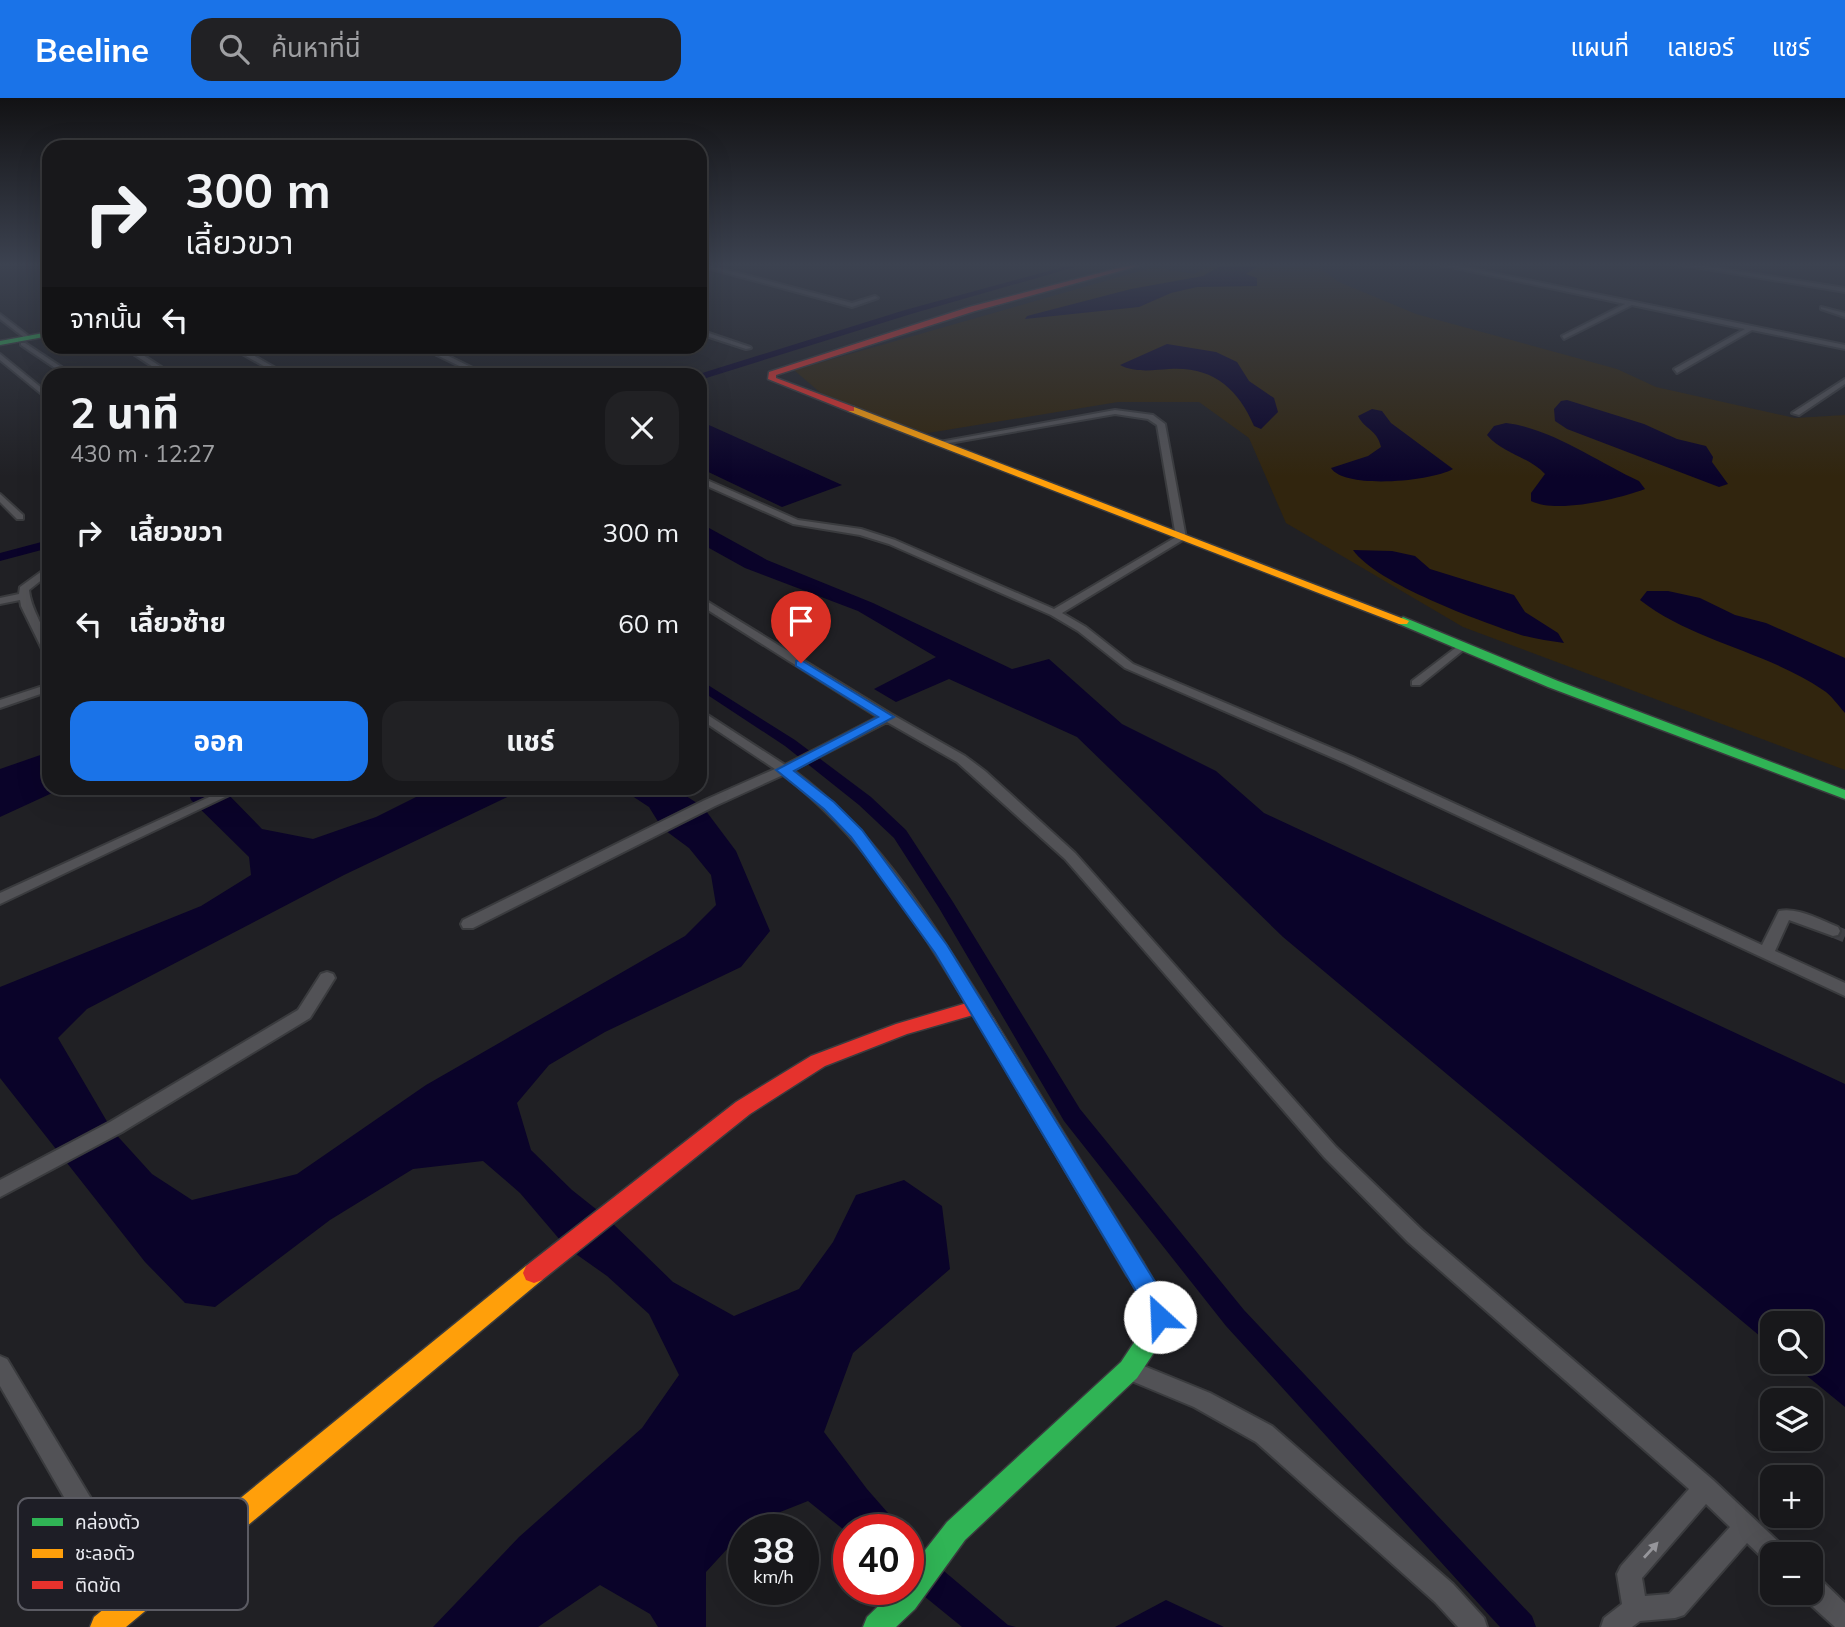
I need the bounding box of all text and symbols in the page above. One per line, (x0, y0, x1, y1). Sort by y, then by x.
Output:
search box (191, 18, 681, 81)
text: Beeline (35, 29, 149, 70)
icon: search (215, 30, 253, 68)
text: ค้นหาที่นี่ (271, 31, 361, 64)
text: แผนที่ (1571, 32, 1629, 62)
text: เลเยอร์ (1667, 32, 1734, 62)
text: แชร์ (1772, 32, 1810, 62)
text: 300 m (185, 159, 331, 220)
icon: right (70, 168, 161, 259)
text: เลี้ยวขวา (185, 222, 293, 262)
icon: left (156, 301, 194, 339)
text: จากนั้น (70, 302, 142, 335)
text: 2 นาที (70, 386, 179, 439)
button: close (605, 391, 679, 465)
text: 430 m · 12:27 (70, 439, 215, 468)
icon: right (70, 514, 108, 552)
text: เลี้ยวขวา (129, 515, 223, 548)
text: 300 m (603, 516, 679, 549)
pin (771, 591, 831, 663)
icon: arrive (782, 602, 820, 640)
icon: left (70, 605, 108, 643)
text: เลี้ยวซ้าย (129, 606, 226, 639)
text: 60 m (618, 607, 679, 640)
button: ออก (70, 701, 368, 781)
button: แชร์ (382, 701, 679, 781)
position arrow (1123, 1280, 1197, 1354)
map controls (1760, 1311, 1823, 1605)
button: search (1760, 1311, 1823, 1374)
button: layers (1760, 1388, 1823, 1451)
button: + (1760, 1465, 1823, 1528)
legend (18, 1498, 248, 1610)
text: คล่องตัว (75, 1510, 140, 1534)
speed limit sign: 40 (833, 1514, 924, 1605)
text: 38 (752, 1528, 795, 1572)
text: ชะลอตัว (75, 1541, 135, 1565)
one-way arrow (1642, 1542, 1658, 1559)
button: − (1760, 1542, 1823, 1605)
text: km/h (753, 1565, 794, 1588)
text: ติดขัด (75, 1573, 121, 1597)

